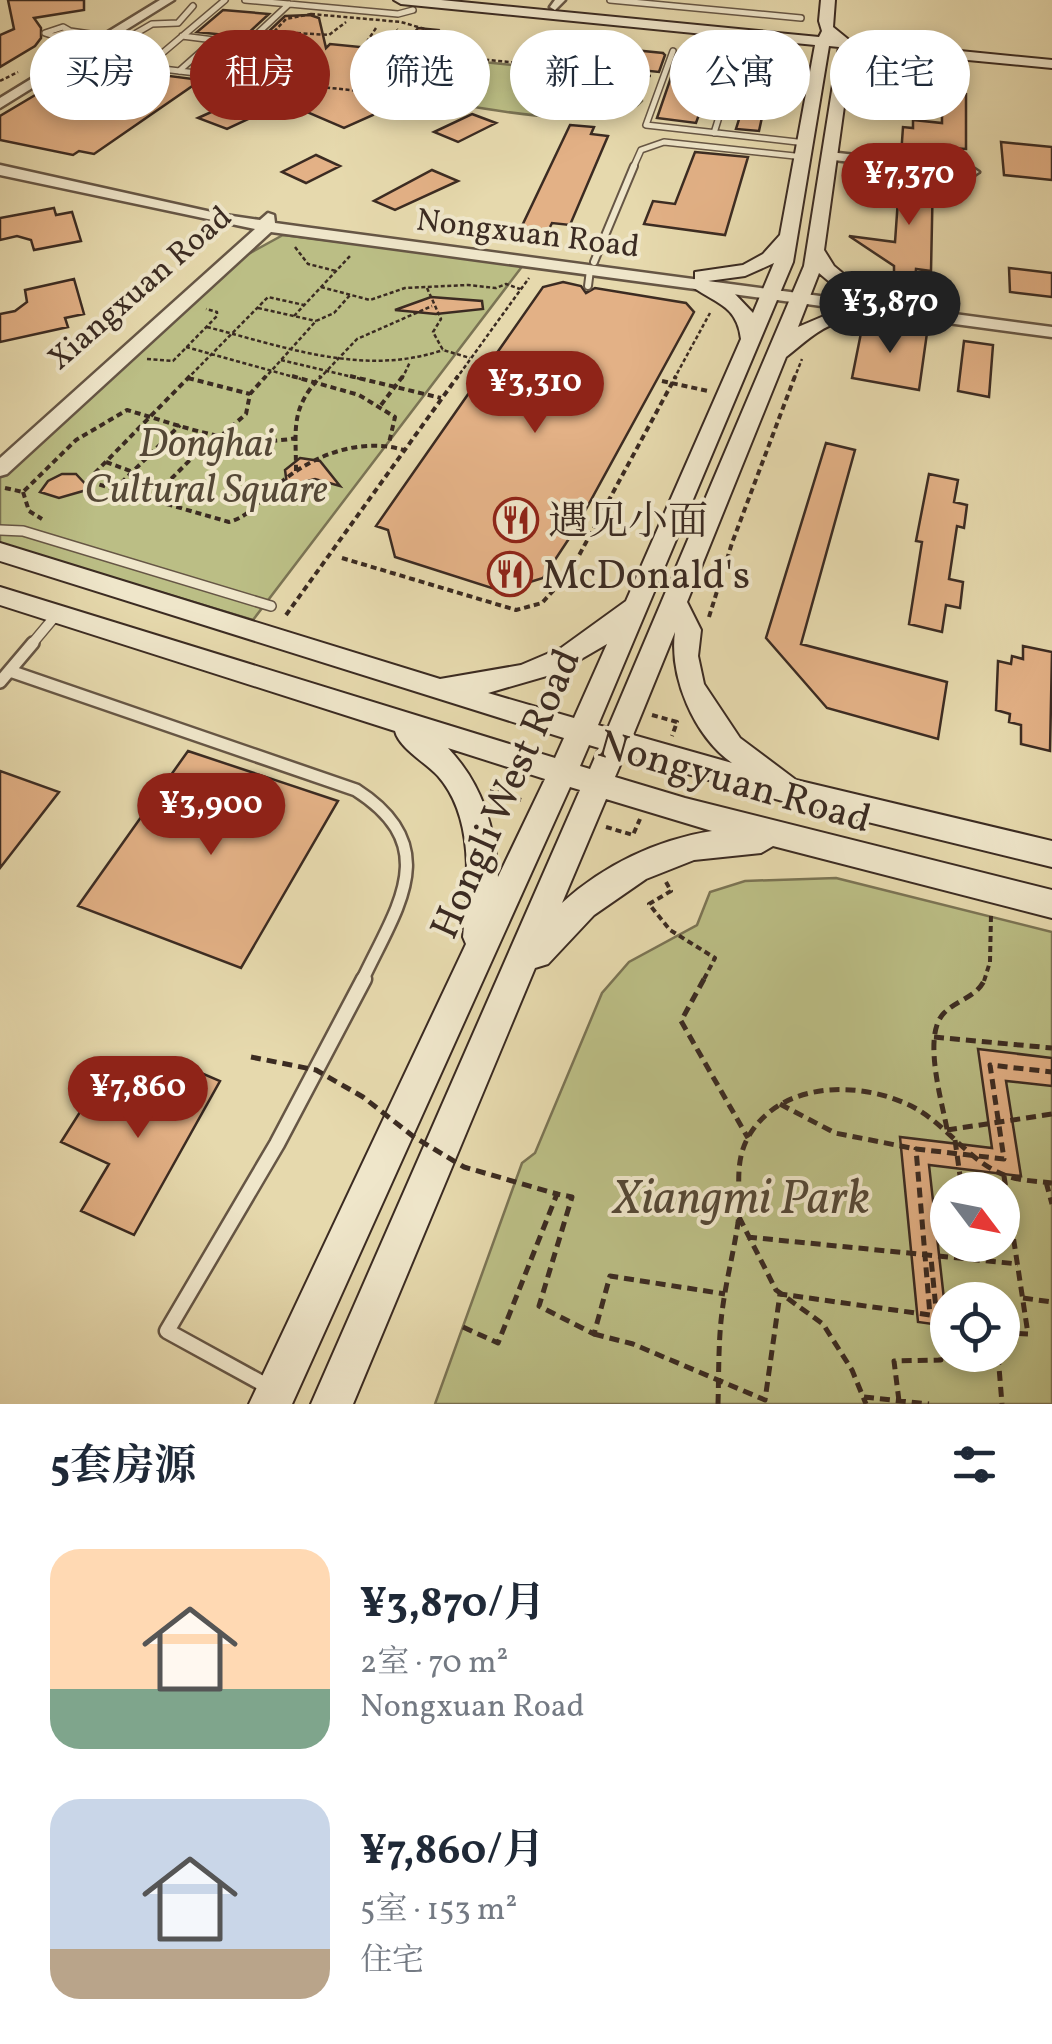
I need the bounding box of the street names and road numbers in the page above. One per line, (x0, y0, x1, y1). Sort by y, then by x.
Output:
street label: Xiangxuan Road (39, 197, 242, 382)
street label: Nongxuan Road (413, 199, 642, 271)
street label: Hongli West Road (419, 641, 597, 948)
street label: Nongyuan Road (591, 718, 877, 850)

